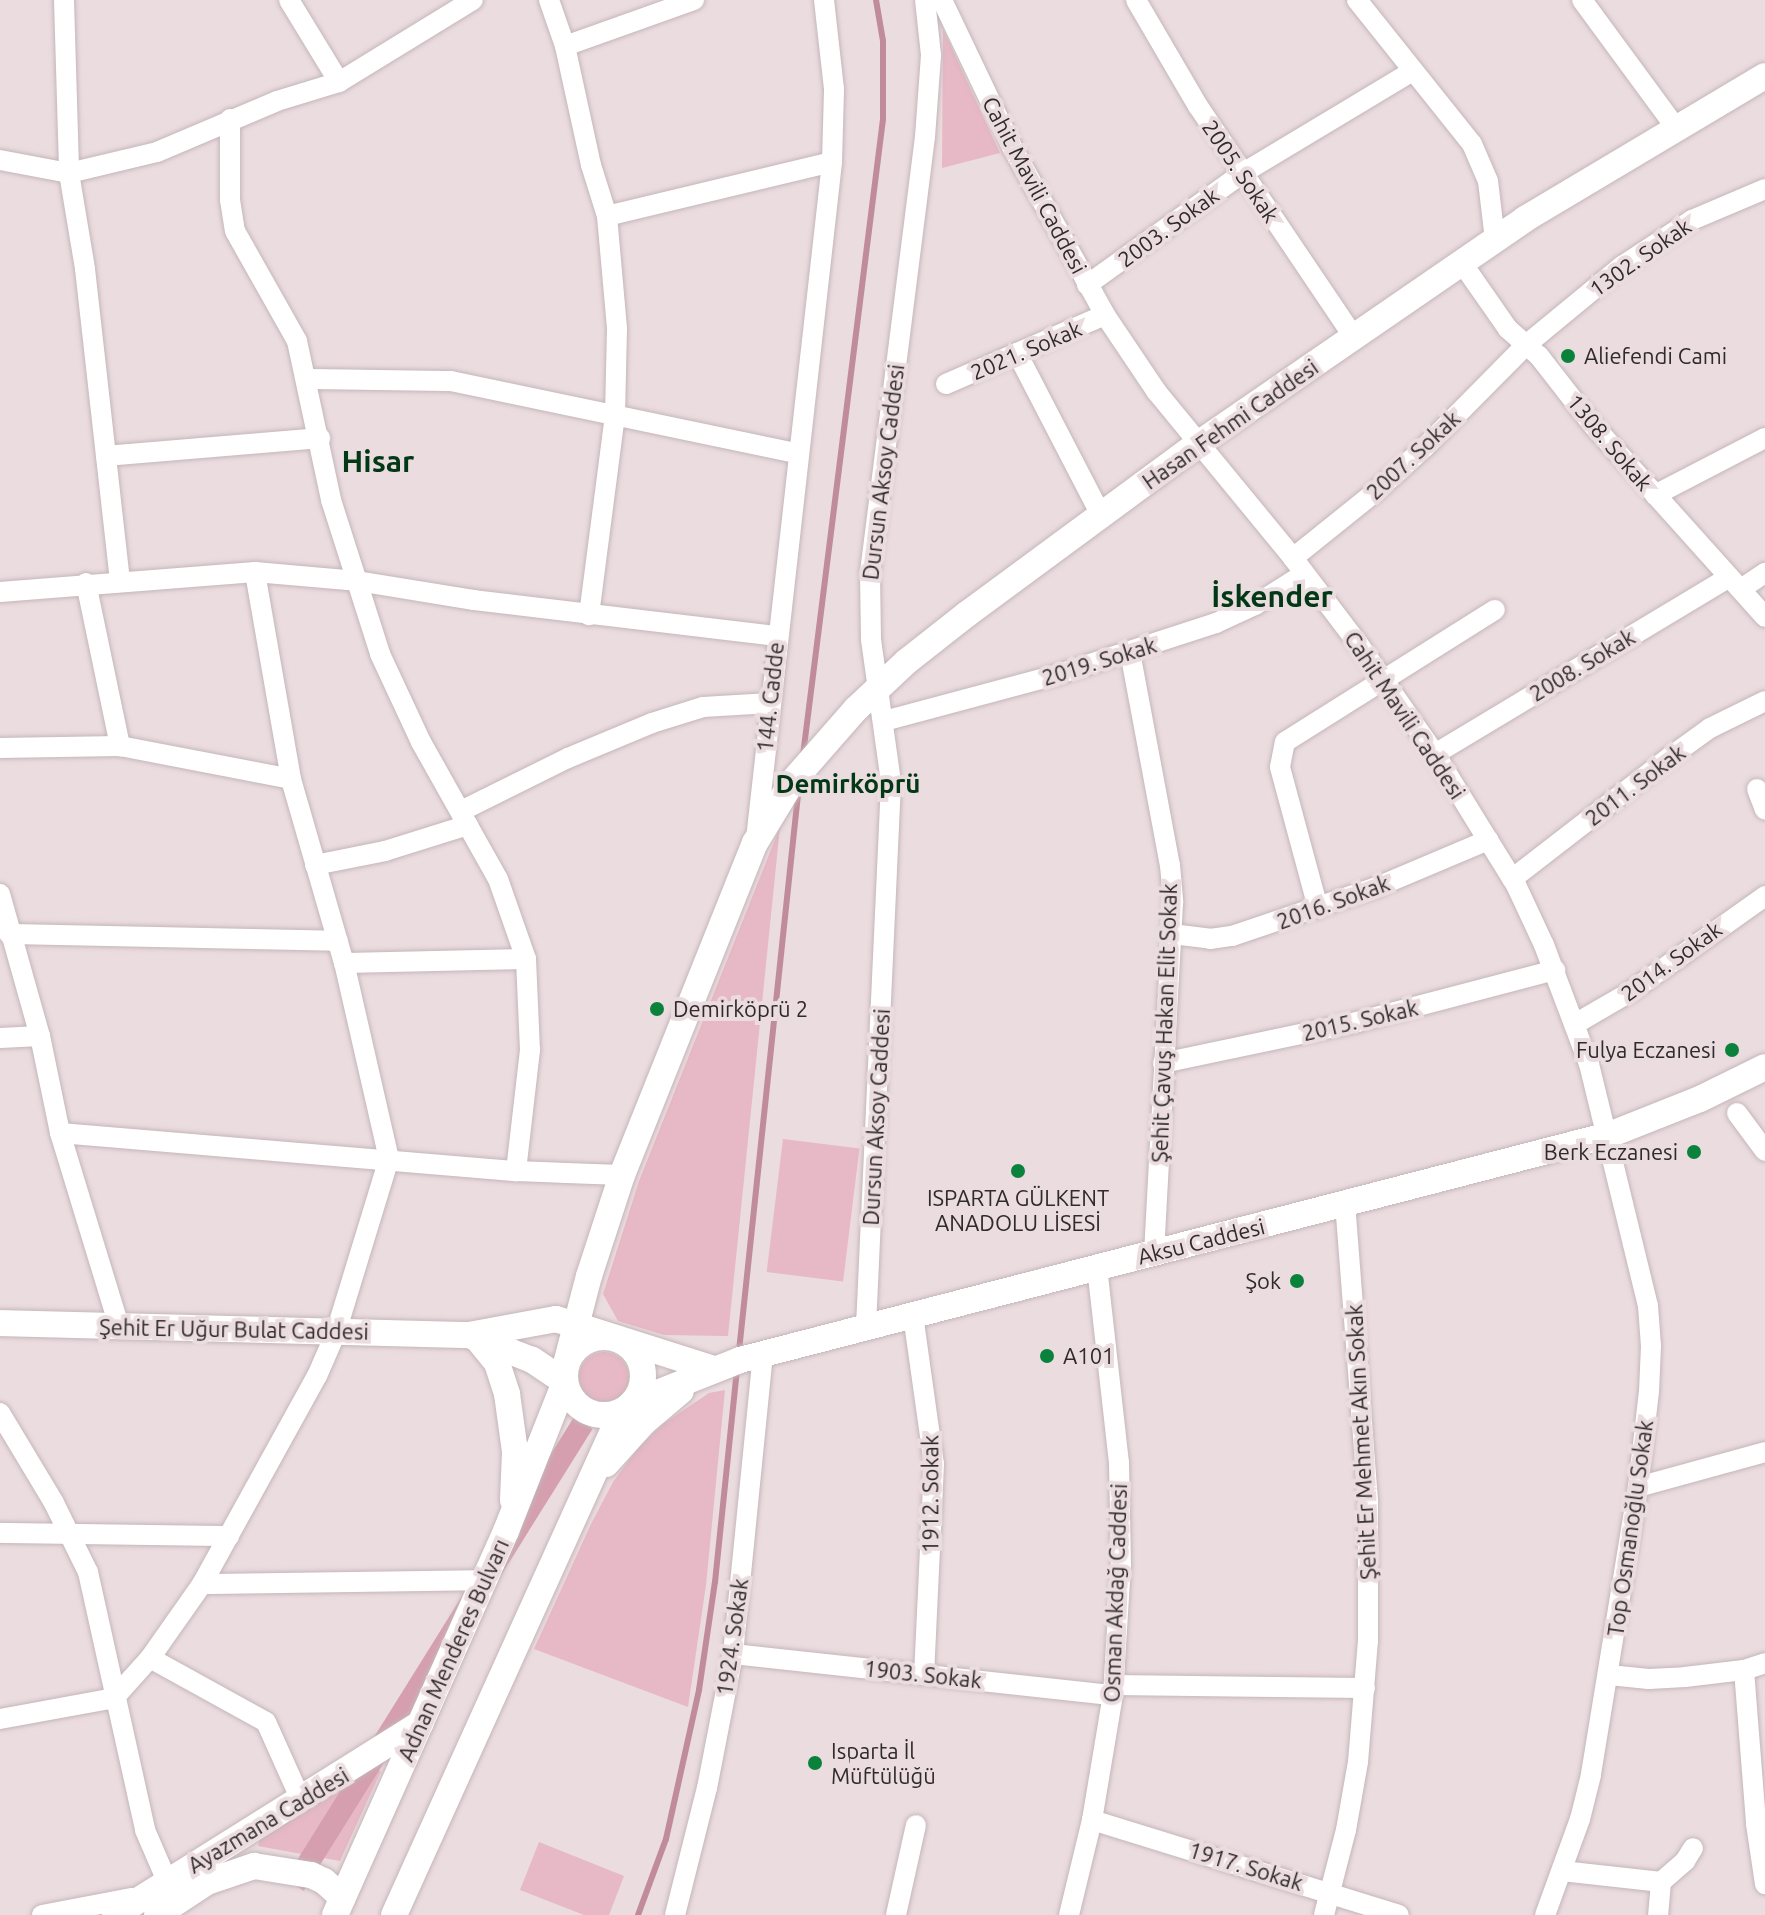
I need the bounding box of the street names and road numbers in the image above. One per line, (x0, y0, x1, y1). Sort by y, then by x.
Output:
street label: Cahit Mavili Caddesi (977, 92, 1093, 278)
street label: 2005. Sokak (1197, 115, 1285, 227)
street label: 2003. Sokak (1113, 182, 1223, 272)
street label: 1302. Sokak (1584, 212, 1696, 302)
street label: 2021. Sokak (967, 315, 1085, 385)
street label: Hasan Fehmi Caddesi (1137, 353, 1323, 495)
street label: Dursun Aksoy Caddesi (857, 363, 909, 581)
street label: 1308. Sokak (1562, 388, 1658, 496)
street label: 2007. Sokak (1361, 405, 1465, 505)
street label: 2008. Sokak (1525, 623, 1639, 707)
street label: Cahit Mavili Caddesi (1339, 626, 1471, 804)
street label: 2019. Sokak (1039, 631, 1159, 691)
street label: 144. Cadde (751, 641, 789, 753)
street label: 2011. Sokak (1580, 739, 1690, 831)
street label: 2016. Sokak (1273, 869, 1393, 935)
street label: Şehit Çavuş Hakan Elit Sokak (1146, 883, 1182, 1163)
street label: 2014. Sokak (1616, 916, 1726, 1006)
street label: 2015. Sokak (1300, 994, 1420, 1046)
street label: Dursun Aksoy Caddesi (857, 1008, 895, 1226)
street label: Aksu Caddesi (1135, 1212, 1267, 1270)
street label: Şehit Er Mehmet Akın Sokak (1341, 1304, 1381, 1580)
street label: Şehit Er Uğur Bulat Caddesi (99, 1313, 369, 1345)
street label: Top Osmanoğlu Sokak (1602, 1418, 1658, 1638)
street label: 1912. Sokak (917, 1435, 943, 1553)
street label: Osman Akdağ Caddesi (1098, 1483, 1132, 1703)
street label: Adnan Menderes Bulvarı (392, 1535, 514, 1765)
street label: 1924. Sokak (711, 1577, 753, 1697)
street label: 1903. Sokak (863, 1655, 983, 1693)
street label: Ayazmana Caddesi (183, 1762, 353, 1878)
street label: 1917. Sokak (1186, 1836, 1306, 1896)

